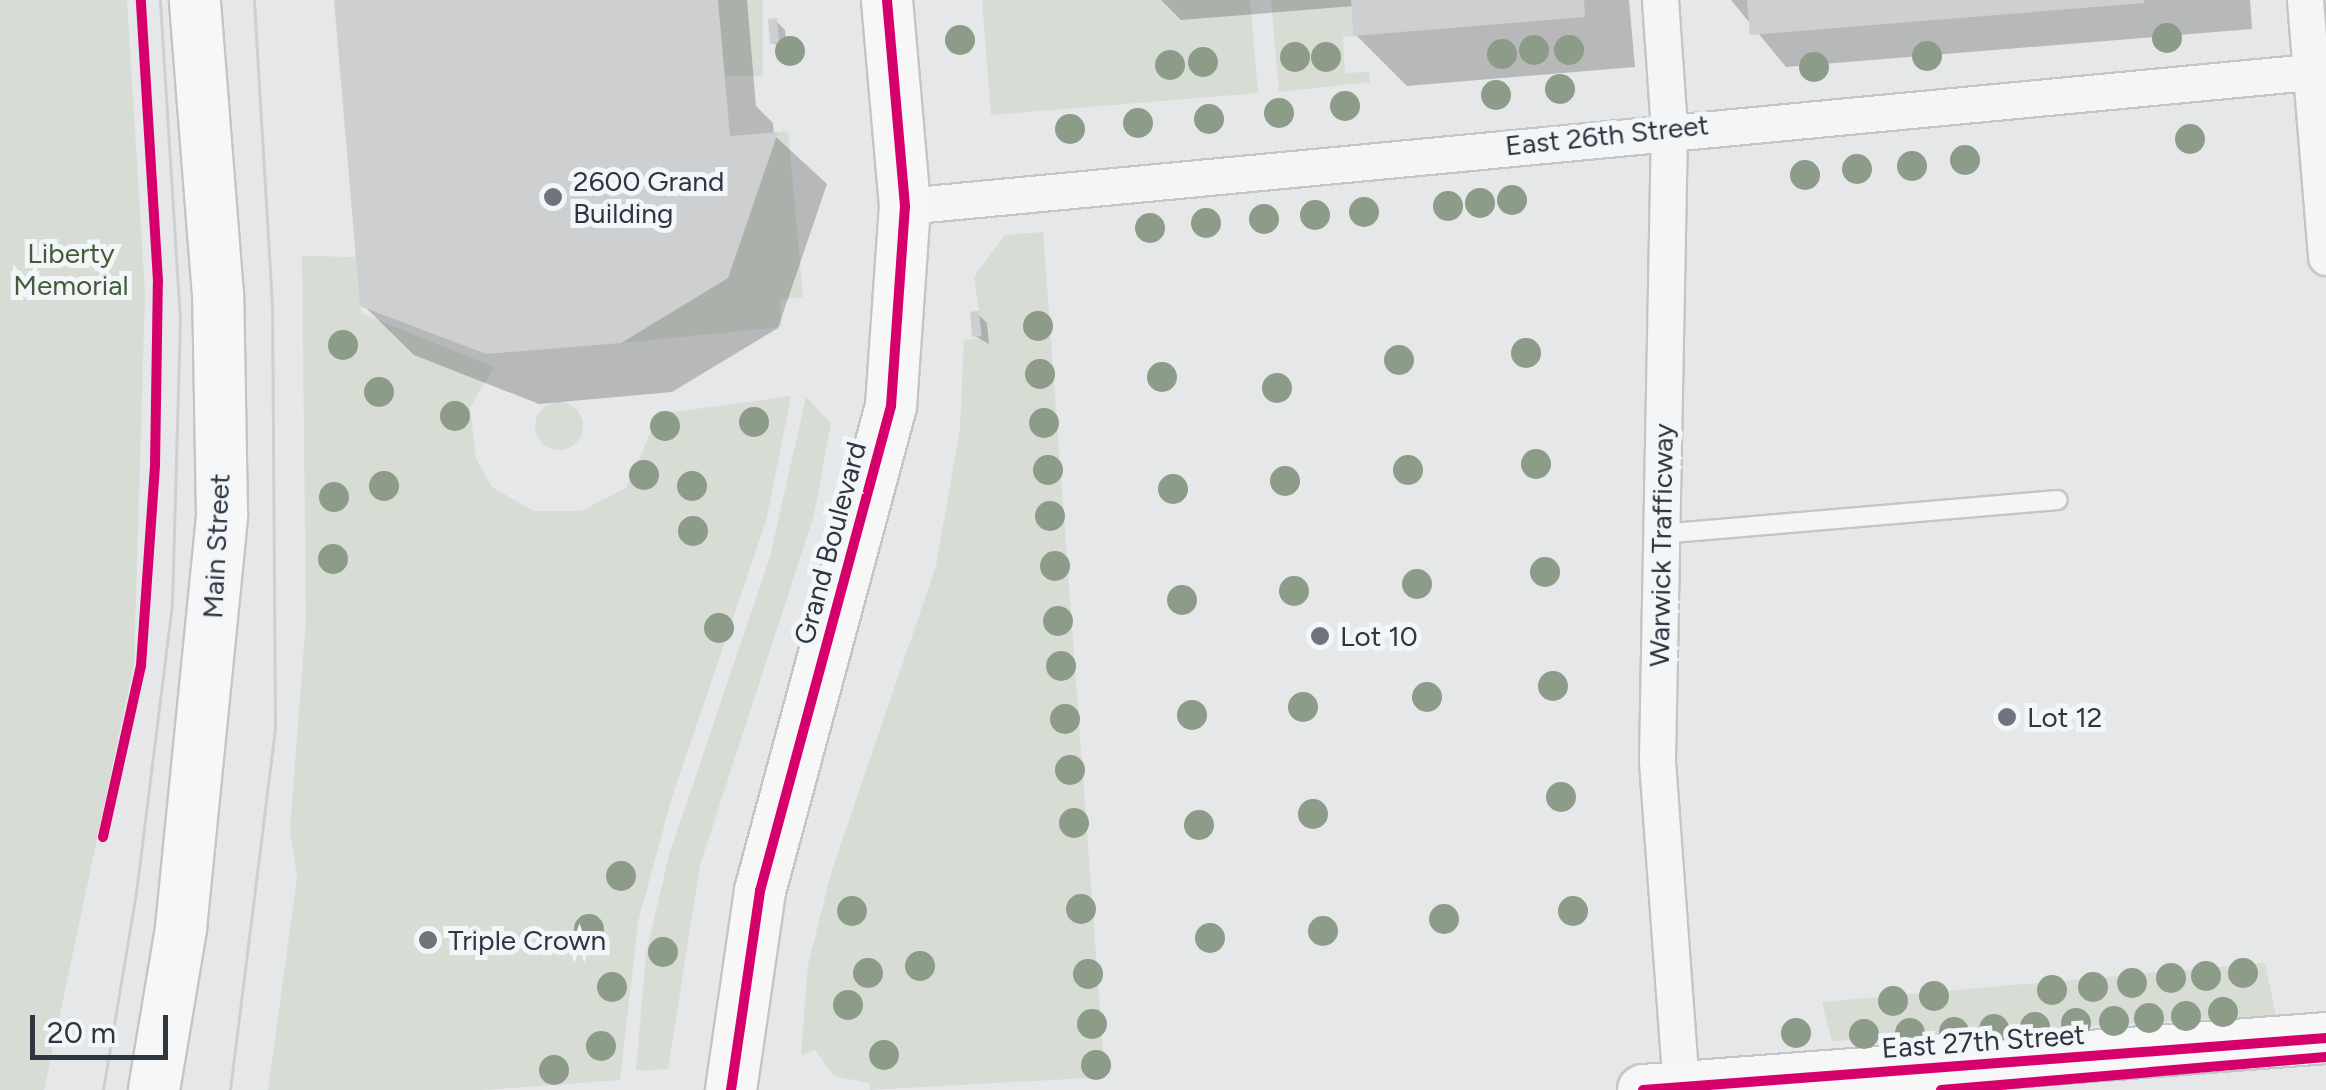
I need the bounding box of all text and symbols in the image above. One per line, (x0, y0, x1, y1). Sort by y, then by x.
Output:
street label: East 26th Street (1504, 108, 1710, 162)
place label: 2600 Grand Building (573, 164, 724, 230)
marker: 2600 Grand Building (542, 186, 564, 208)
park label: Liberty Memorial (13, 236, 129, 302)
street label: Warwick Trafficway (1642, 423, 1680, 667)
street label: Grand Boulevard (787, 438, 873, 648)
street label: Main Street (195, 473, 237, 619)
place label: Lot 10 (1340, 619, 1418, 653)
marker: Lot 10 (1309, 625, 1331, 647)
place label: Lot 12 (2027, 700, 2103, 734)
marker: Lot 12 (1996, 706, 2018, 728)
place label: Triple Crown (448, 923, 606, 957)
marker: Triple Crown (417, 929, 439, 951)
scale bar (35, 995, 172, 1057)
text: 20 m (47, 1014, 116, 1051)
street label: East 27th Street (1880, 1017, 2086, 1065)

